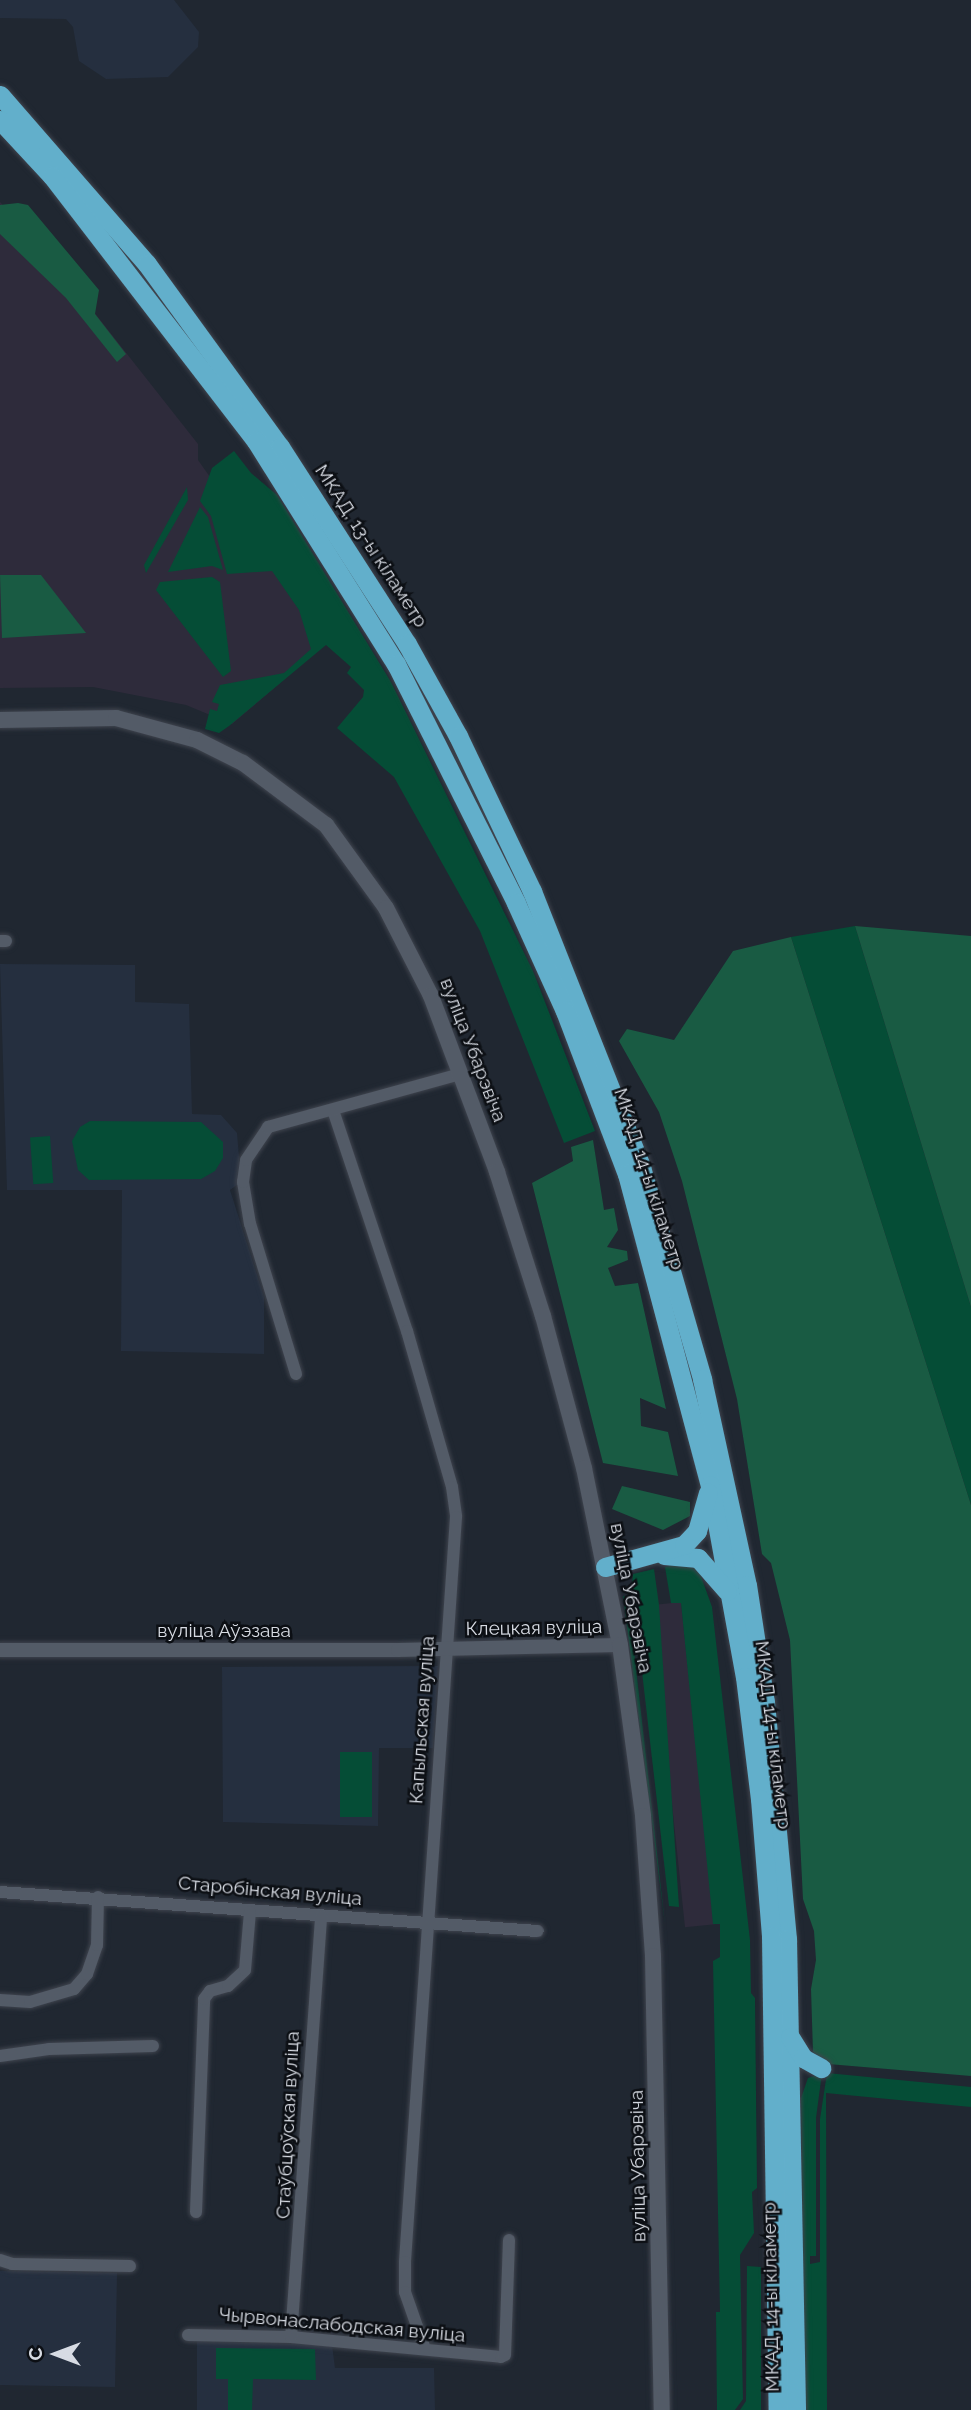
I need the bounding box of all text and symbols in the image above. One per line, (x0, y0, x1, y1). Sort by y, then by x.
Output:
street label: МКАД, 13-ы кіламетр (310, 460, 432, 632)
street label: вуліца Убарэвіча (435, 975, 511, 1125)
street label: МКАД, 14-ы кіламетр (609, 1085, 689, 1273)
street label: вуліца Убарэвіча (605, 1521, 657, 1675)
street label: Клецкая вуліца (465, 1615, 603, 1641)
street label: вуліца Аўэзава (157, 1620, 291, 1642)
street label: Капыльская вуліца (405, 1635, 439, 1805)
street label: МКАД, 14-ы кіламетр (750, 1640, 796, 1830)
street label: Старобінская вуліца (177, 1872, 363, 1910)
street label: Стаўбцоўская вуліца (272, 2031, 304, 2219)
street label: вуліца Убарэвіча (625, 2090, 651, 2242)
street label: МКАД, 14-ы кіламетр (758, 2202, 784, 2392)
street label: Чырвонаслабодская вуліца (218, 2303, 466, 2347)
north arrow (21, 2319, 91, 2389)
text: С (24, 2347, 46, 2361)

